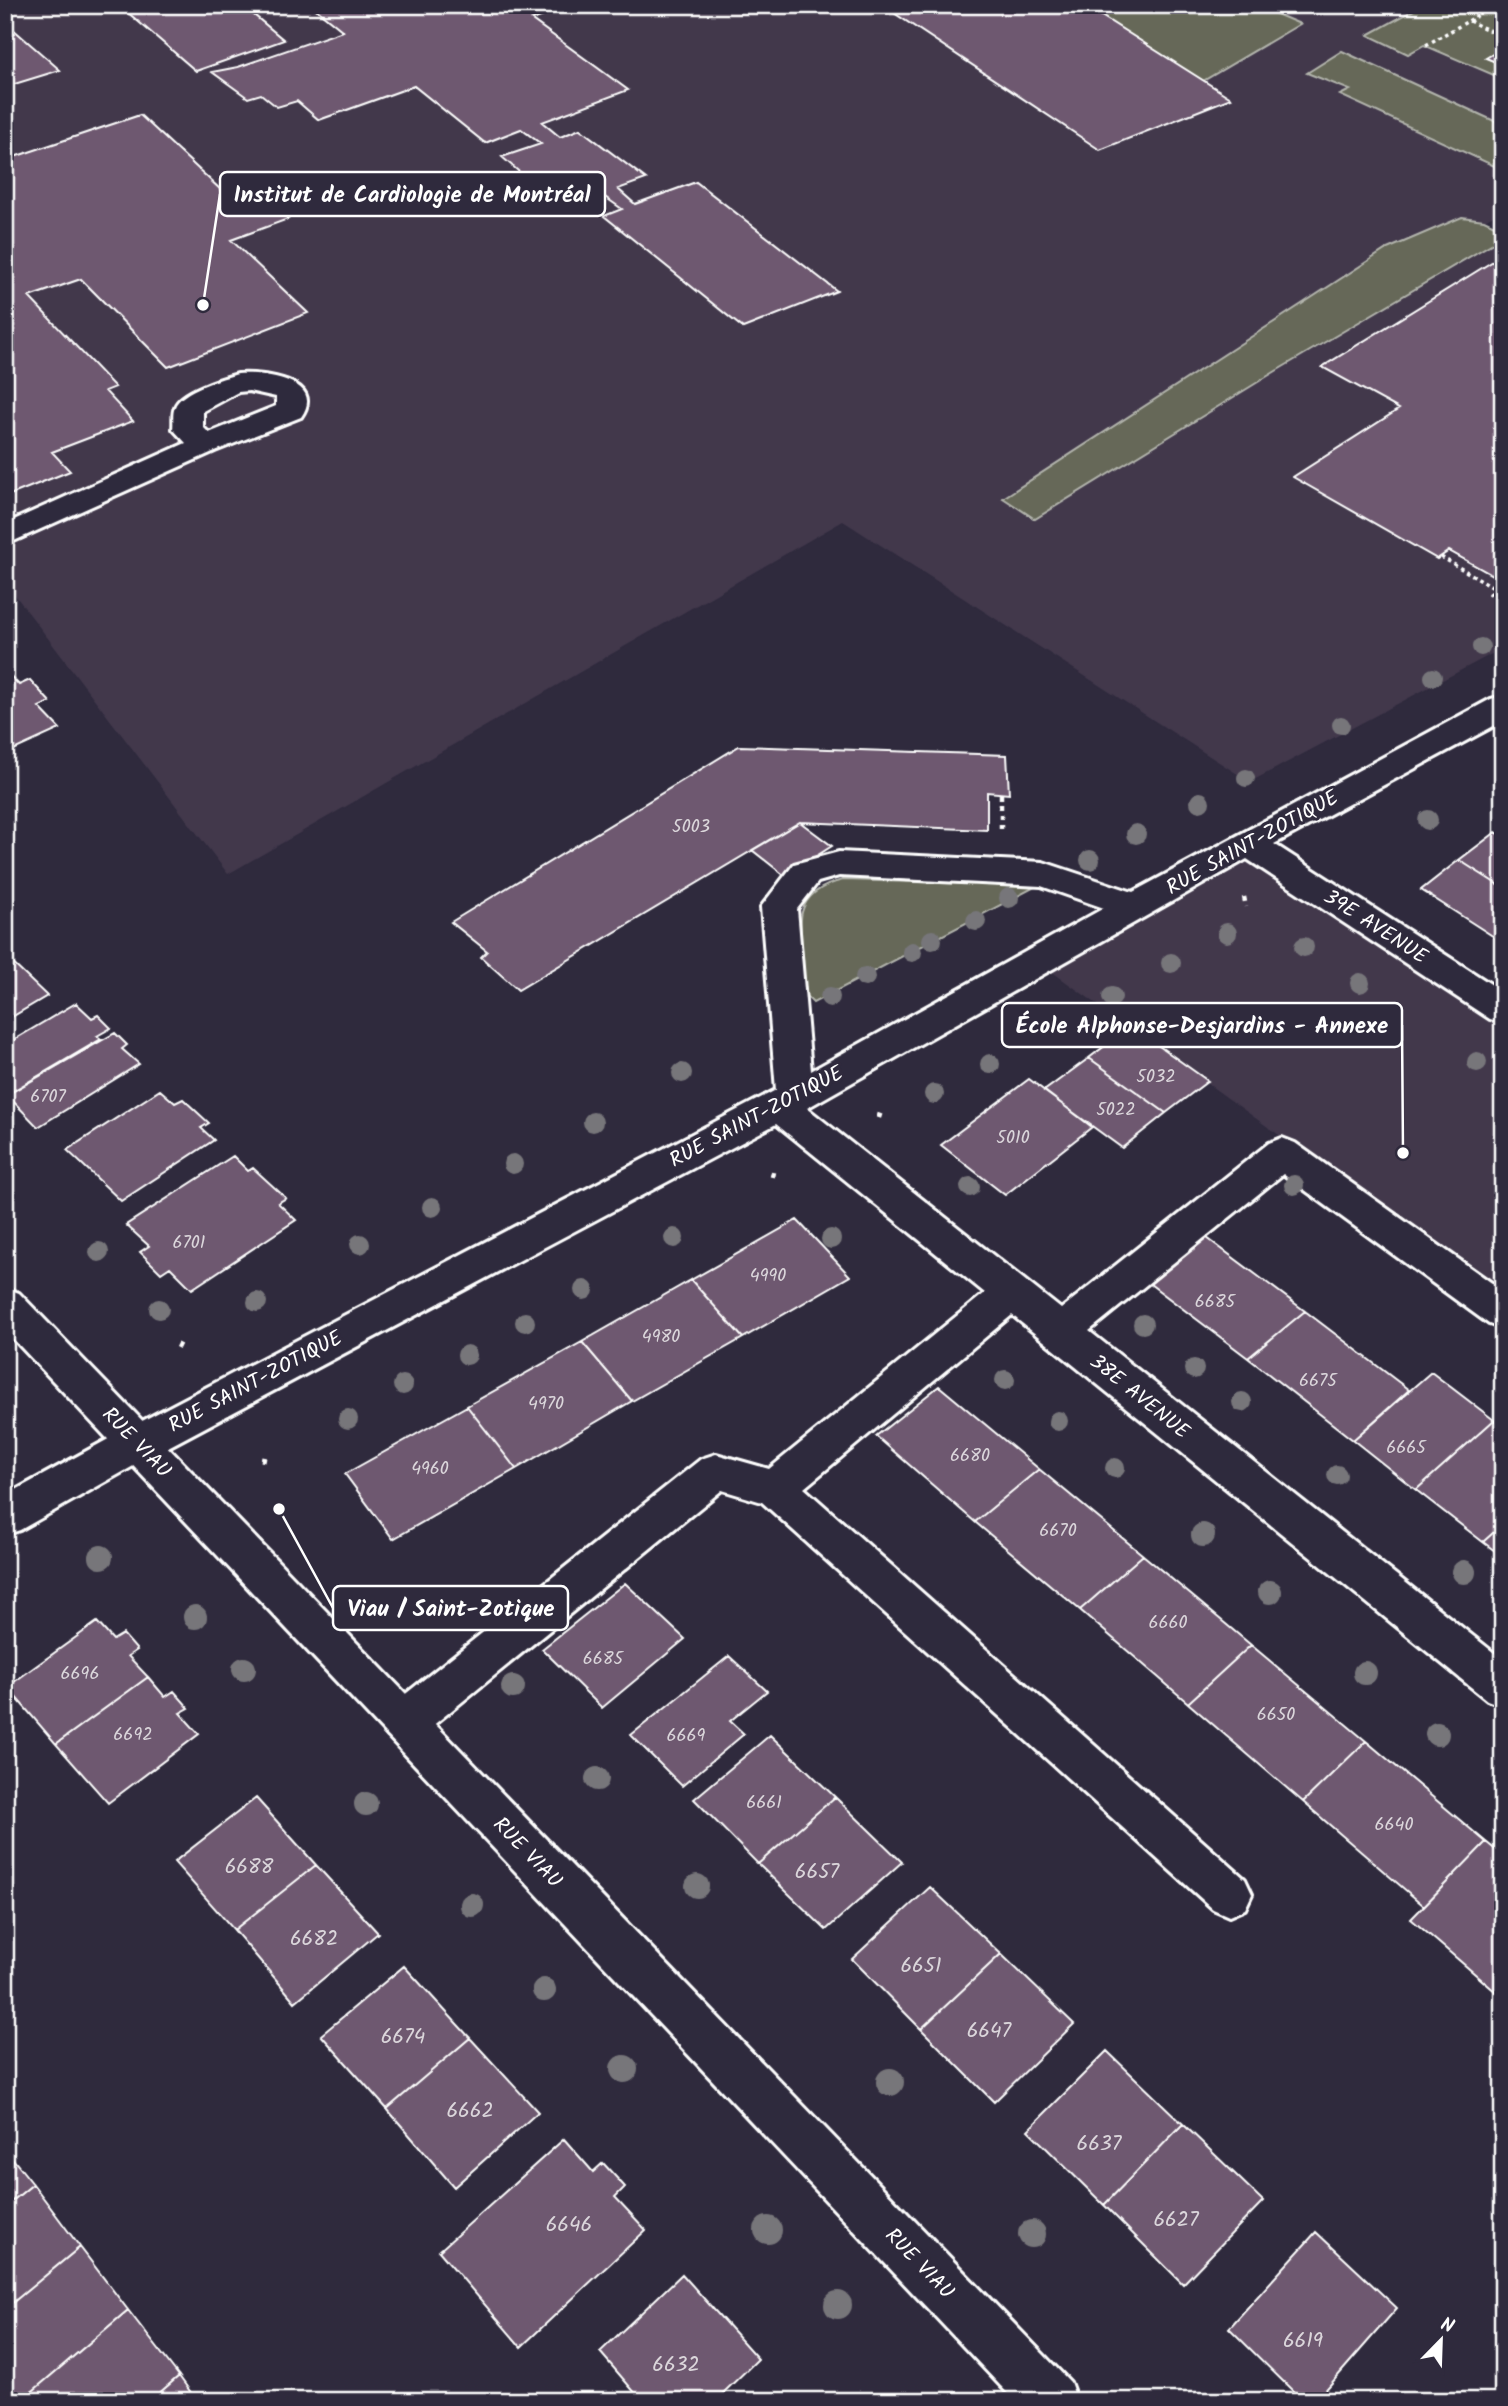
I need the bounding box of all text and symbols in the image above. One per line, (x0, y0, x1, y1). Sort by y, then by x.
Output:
callout: Institut de Cardiologie de Montréal (220, 172, 605, 216)
text: Institut de Cardiologie de Montréal (233, 178, 591, 214)
street label: RUE SAINT-ZOTIQUE (1160, 782, 1346, 905)
house number: 5003 (672, 813, 710, 842)
street label: 39E AVENUE (1317, 881, 1434, 974)
callout: École Alphonse-Desjardins - Annexe (1002, 1003, 1402, 1047)
text: École Alphonse-Desjardins - Annexe (1016, 1009, 1388, 1045)
street label: RUE SAINT-ZOTIQUE (664, 1057, 850, 1177)
house number: 5032 (1136, 1063, 1176, 1092)
house number: 6707 (30, 1083, 67, 1112)
house number: 5022 (1096, 1096, 1136, 1125)
house number: 5010 (996, 1124, 1030, 1153)
house number: 6701 (173, 1229, 205, 1258)
house number: 4990 (750, 1262, 786, 1291)
house number: 6685 (1195, 1288, 1237, 1317)
street label: RUE SAINT-ZOTIQUE (163, 1322, 349, 1442)
house number: 4980 (642, 1323, 680, 1352)
street label: 38E AVENUE (1082, 1346, 1197, 1448)
house number: 6675 (1299, 1367, 1338, 1396)
house number: 4970 (528, 1390, 564, 1419)
street label: RUE VIAU (93, 1400, 179, 1486)
house number: 6665 (1386, 1434, 1427, 1463)
house number: 6680 (950, 1442, 990, 1471)
house number: 4960 (411, 1455, 449, 1484)
house number: 6670 (1039, 1517, 1077, 1546)
callout: Viau / Saint-Zotique (333, 1586, 568, 1630)
text: Viau / Saint-Zotique (347, 1592, 555, 1628)
house number: 6660 (1148, 1609, 1188, 1638)
house number: 6685 (583, 1645, 625, 1674)
house number: 6696 (61, 1660, 99, 1689)
house number: 6650 (1257, 1701, 1295, 1730)
house number: 6692 (113, 1721, 153, 1750)
house number: 6669 (667, 1722, 706, 1751)
house number: 6661 (746, 1789, 782, 1818)
street label: RUE VIAU (484, 1810, 570, 1896)
house number: 6640 (1375, 1811, 1413, 1840)
house number: 6688 (225, 1851, 274, 1884)
house number: 6657 (795, 1856, 840, 1889)
house number: 6682 (290, 1923, 338, 1956)
house number: 6651 (900, 1950, 942, 1983)
house number: 6647 (967, 2015, 1013, 2048)
house number: 6674 (381, 2021, 425, 2054)
house number: 6662 (446, 2095, 494, 2128)
house number: 6637 (1076, 2128, 1123, 2161)
house number: 6627 (1153, 2204, 1200, 2237)
house number: 6646 (546, 2209, 592, 2242)
street label: RUE VIAU (876, 2221, 962, 2307)
north arrow (1406, 2304, 1476, 2374)
text: N (1435, 2310, 1458, 2342)
house number: 6619 (1283, 2325, 1323, 2358)
house number: 6632 (652, 2349, 700, 2382)

